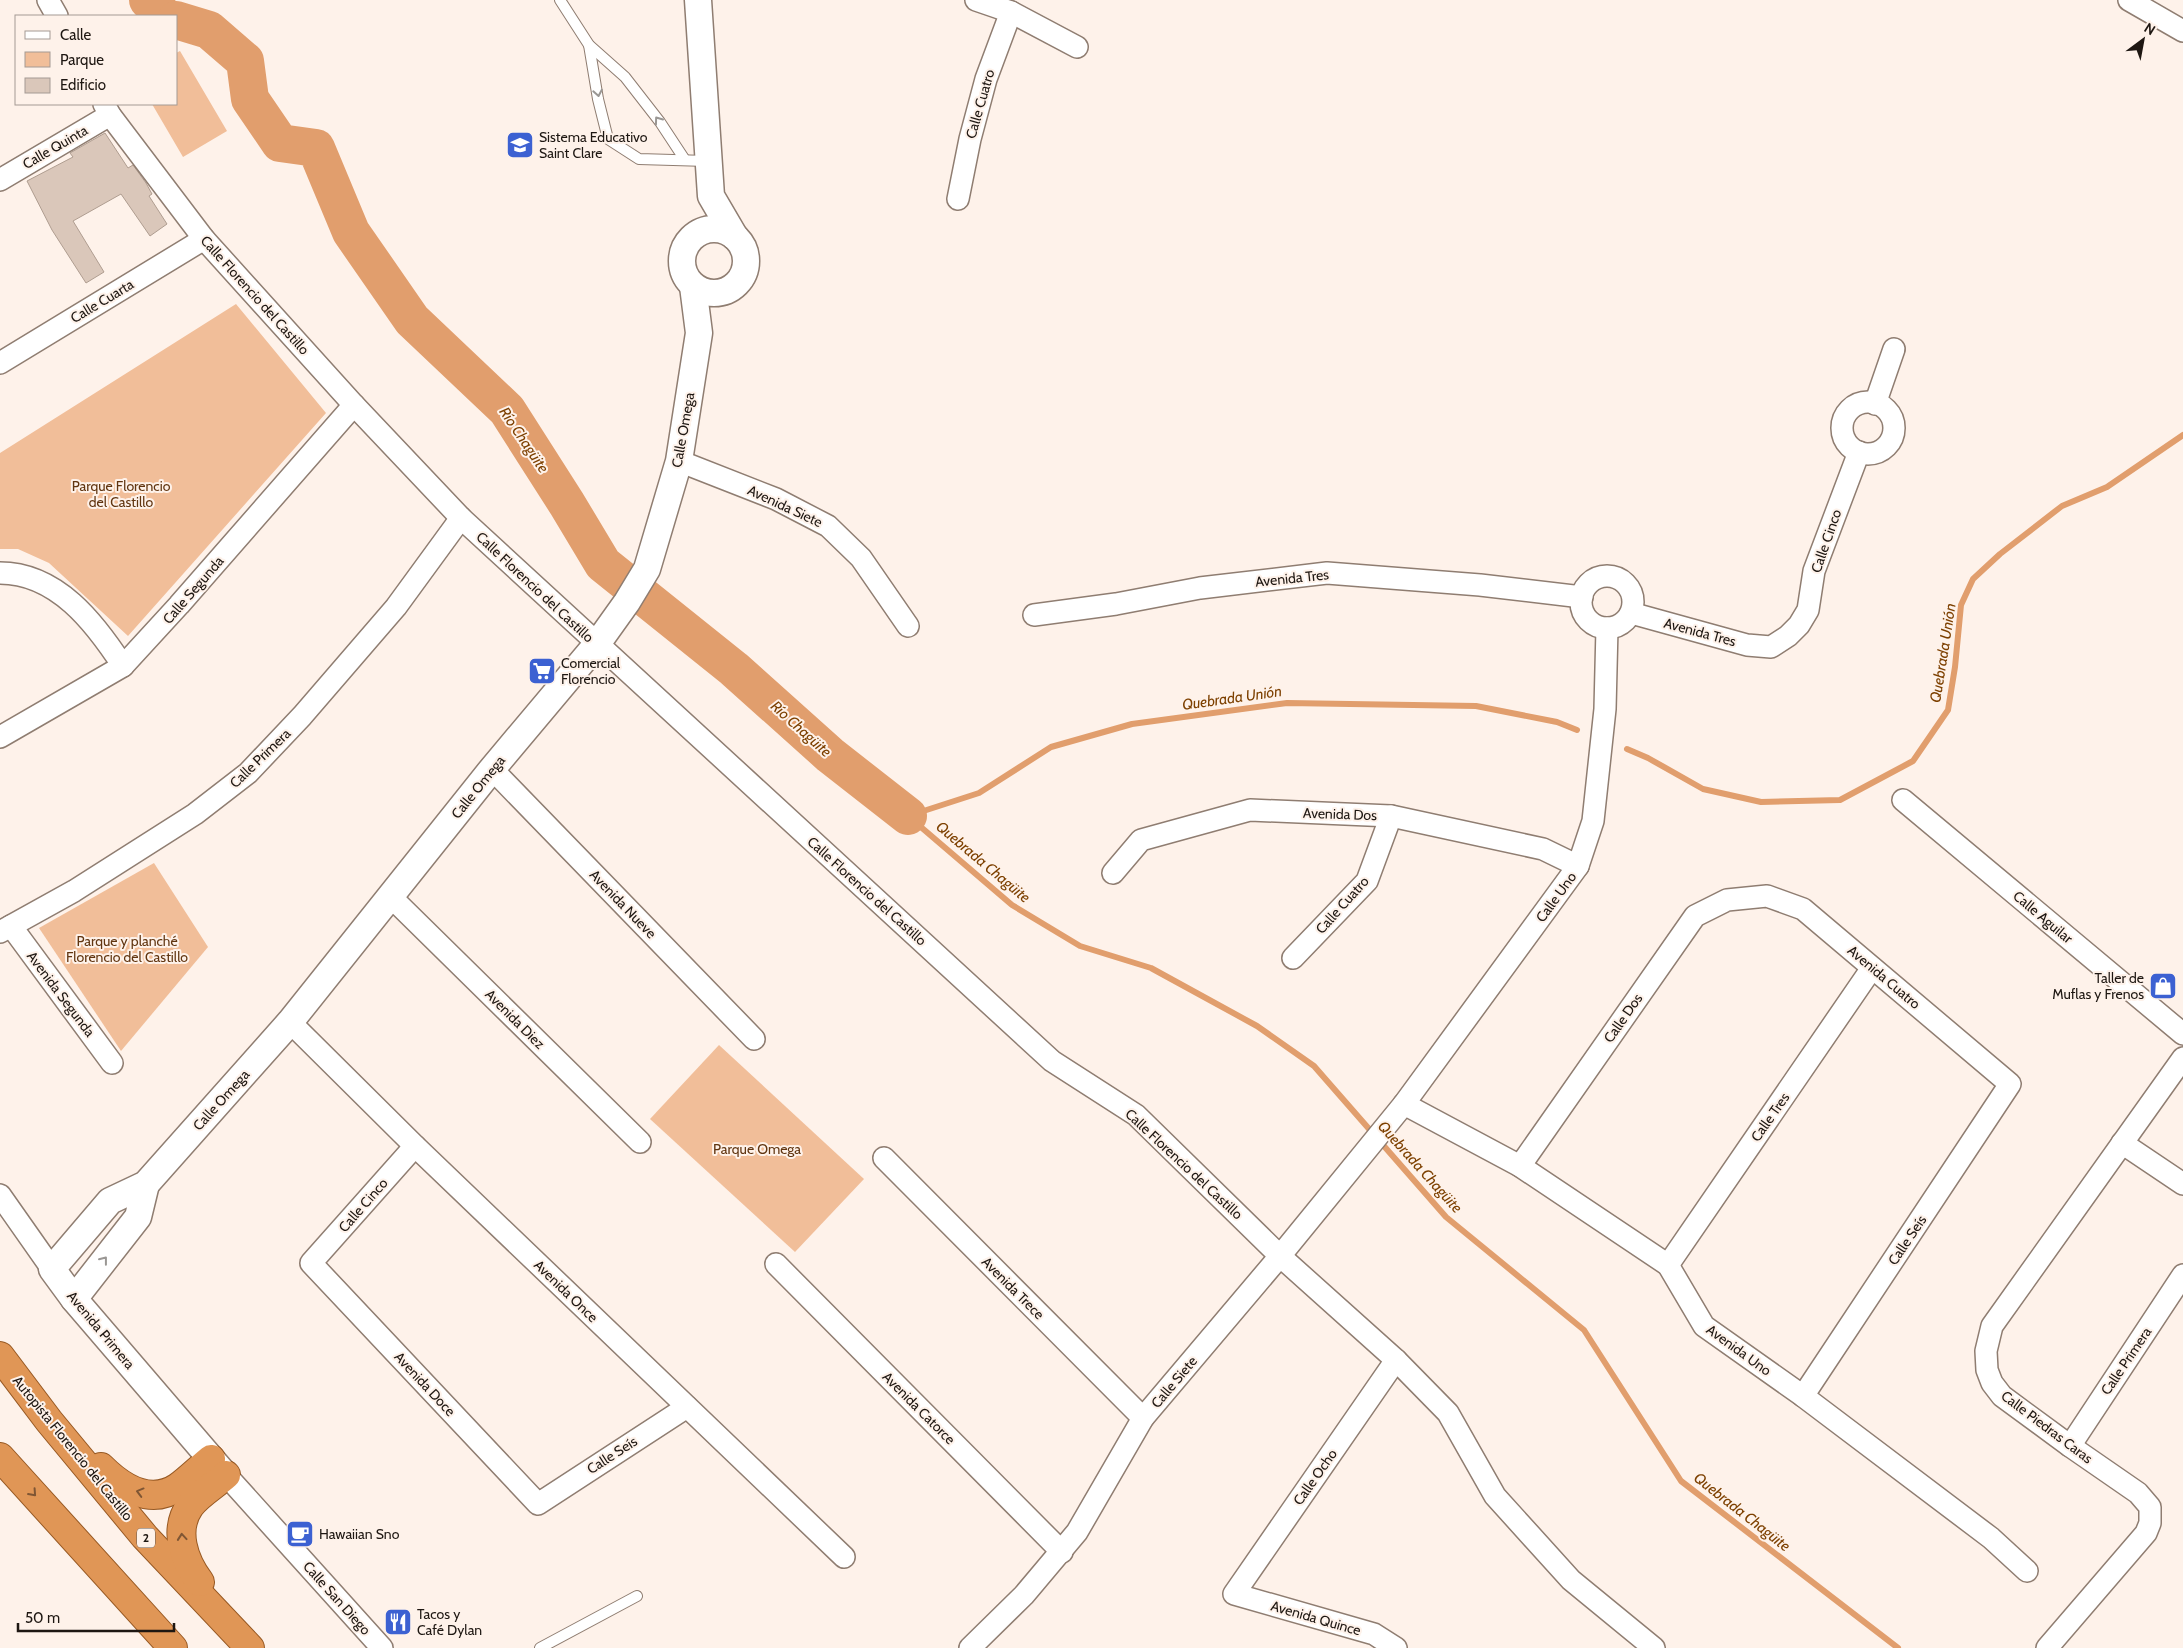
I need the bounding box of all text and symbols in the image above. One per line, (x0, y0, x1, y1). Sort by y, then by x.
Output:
legend (15, 15, 178, 105)
north arrow (2118, 15, 2168, 65)
text: N (2141, 19, 2159, 39)
text: Calle (60, 26, 91, 44)
text: Parque (60, 51, 104, 69)
street label: Calle Cuatro (962, 67, 999, 141)
text: Edificio (60, 76, 106, 94)
one-way arrow (592, 88, 602, 97)
one-way arrow (655, 116, 664, 126)
street label: Calle Quinta (19, 121, 91, 173)
place label: Sistema Educativo Saint Clare (539, 128, 648, 162)
school or university icon: Sistema Educativo Saint Clare (505, 130, 535, 160)
street label: Calle Florencio del Castillo (197, 232, 314, 359)
street label: Calle Cuarta (67, 275, 137, 327)
street label: Calle Omega (668, 391, 699, 469)
water label: Río Chagüite (495, 404, 553, 476)
park label: Parque Florencio del Castillo (72, 477, 171, 511)
street label: Avenida Siete (745, 481, 825, 531)
street label: Calle Cinco (1807, 507, 1845, 575)
street label: Calle Florencio del Castillo (472, 528, 598, 646)
street label: Calle Segunda (159, 552, 228, 628)
street label: Avenida Tres (1254, 565, 1330, 591)
water label: Quebrada Unión (1926, 602, 1960, 704)
street label: Avenida Tres (1662, 614, 1738, 650)
place label: Comercial Florencio (561, 654, 621, 688)
supermarket icon: Comercial Florencio (527, 656, 557, 686)
water label: Quebrada Unión (1181, 682, 1283, 714)
water label: Río Chagüite (767, 697, 835, 761)
street label: Calle Primera (226, 724, 294, 792)
street label: Calle Omega (447, 752, 509, 822)
street label: Avenida Dos (1303, 804, 1378, 824)
water label: Quebrada Chagüite (932, 817, 1034, 907)
street label: Calle Florencio del Castillo (804, 833, 931, 950)
street label: Avenida Nueve (586, 866, 660, 942)
street label: Calle Uno (1532, 868, 1580, 926)
street label: Calle Cuatro (1311, 872, 1373, 937)
street label: Calle Aguilar (2009, 887, 2077, 948)
park label: Parque y planché Florencio del Castillo (66, 932, 188, 966)
street label: Avenida Cuatro (1844, 941, 1924, 1013)
street label: Avenida Segunda (23, 948, 99, 1041)
place label: Taller de Muflas y Frenos (2052, 969, 2144, 1003)
shop icon: Taller de Muflas y Frenos (2148, 971, 2178, 1001)
street label: Avenida Diez (481, 985, 549, 1053)
street label: Calle Dos (1600, 990, 1646, 1046)
street label: Calle Omega (189, 1066, 253, 1134)
street label: Calle Tres (1747, 1089, 1793, 1145)
street label: Calle Florencio del Castillo (1121, 1105, 1247, 1223)
water label: Quebrada Chagüite (1374, 1117, 1466, 1217)
park label: Parque Omega (713, 1140, 801, 1158)
street label: Calle Cinco (335, 1174, 392, 1236)
street label: Calle Seís (1884, 1211, 1930, 1268)
street label: Avenida Trece (978, 1253, 1048, 1323)
street label: Avenida Once (530, 1256, 602, 1326)
one-way arrow (99, 1257, 108, 1266)
street label: Avenida Primera (63, 1287, 139, 1373)
street label: Avenida Uno (1703, 1320, 1775, 1380)
street label: Calle Primera (2097, 1323, 2155, 1398)
street label: Avenida Doce (391, 1348, 459, 1420)
street label: Calle Siete (1147, 1352, 1201, 1412)
street label: Avenida Catorce (879, 1368, 959, 1448)
street label: Autopista Florencio del Castillo (9, 1372, 137, 1524)
street label: Calle Piedras Caras (1998, 1387, 2097, 1467)
street label: Calle Seís (583, 1432, 641, 1478)
street label: Calle Ocho (1289, 1445, 1341, 1509)
water label: Quebrada Chagüite (1690, 1469, 1794, 1555)
one-way arrow (135, 1487, 144, 1498)
one-way arrow (27, 1488, 36, 1497)
cafe icon: Hawaiian Sno (285, 1519, 315, 1549)
place label: Hawaiian Sno (319, 1525, 400, 1543)
road number: 2 (137, 1529, 155, 1548)
one-way arrow (177, 1533, 188, 1541)
street label: Calle San Diego (299, 1557, 375, 1639)
street label: Avenida Quince (1269, 1597, 1363, 1639)
scale bar (18, 1600, 174, 1632)
place label: Tacos y Café Dylan (417, 1605, 482, 1639)
restaurant icon: Tacos y Café Dylan (383, 1607, 413, 1637)
text: 50 m (25, 1609, 60, 1627)

